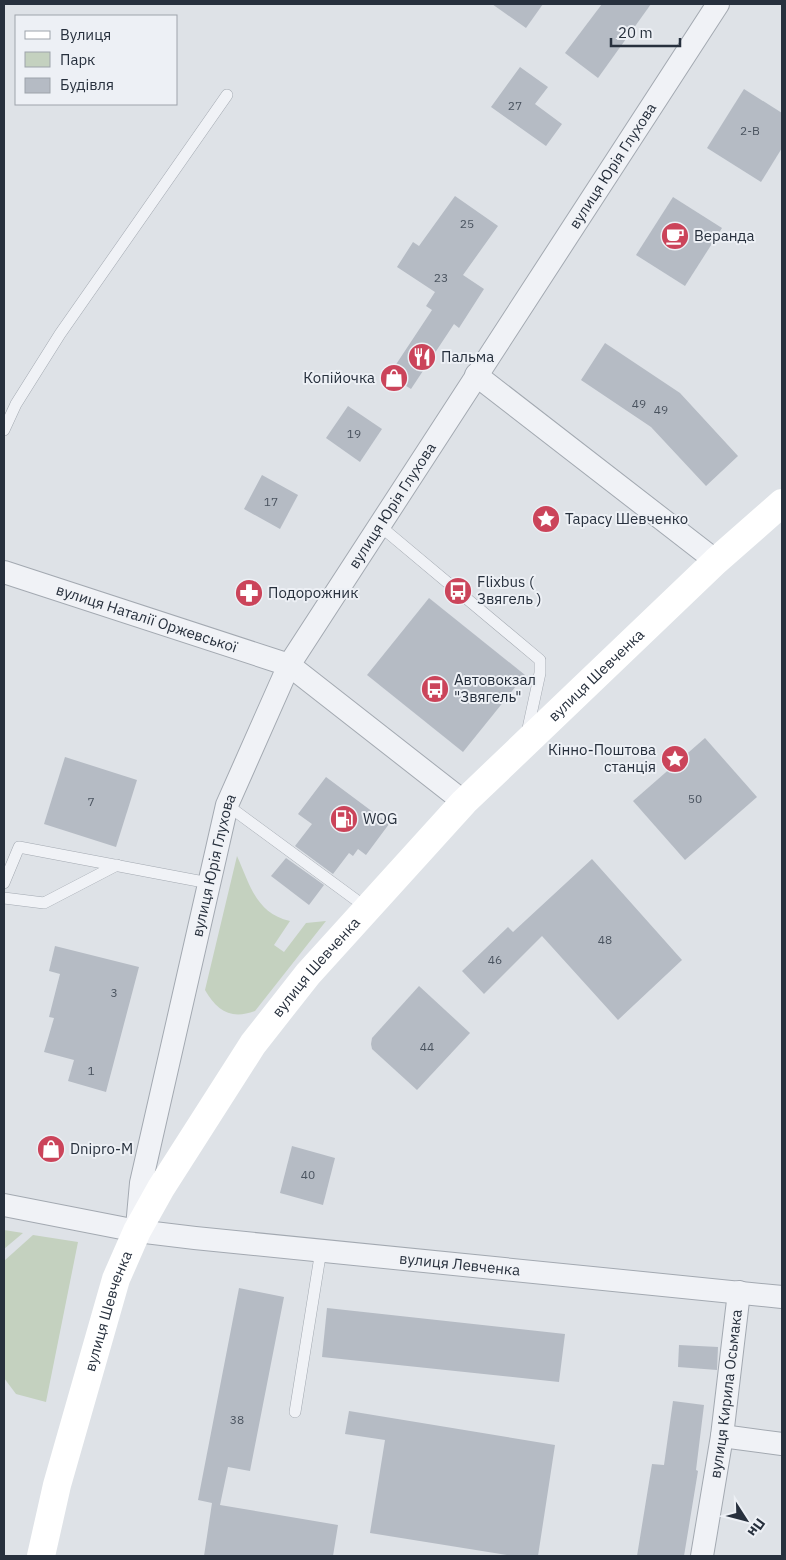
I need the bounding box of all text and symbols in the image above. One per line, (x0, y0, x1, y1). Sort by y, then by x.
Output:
legend (15, 15, 178, 105)
scale bar (611, 15, 680, 47)
text: 20 m (618, 23, 653, 42)
text: Вулиця (60, 25, 111, 44)
text: Парк (60, 50, 95, 69)
text: Будівля (60, 75, 114, 94)
house number: 27 (508, 98, 522, 113)
street label: вулиця Юрія Глухова (565, 99, 660, 232)
house number: 2-В (740, 123, 760, 138)
house number: 25 (460, 216, 474, 231)
cafe icon: Веранда (660, 221, 690, 251)
place label: Веранда (694, 226, 755, 245)
house number: 23 (434, 270, 448, 285)
restaurant icon: Пальма (407, 342, 437, 372)
place label: Пальма (441, 347, 494, 366)
shop icon: Копійочка (379, 363, 409, 393)
place label: Копійочка (303, 368, 375, 387)
house number: 49 (632, 396, 646, 411)
house number: 49 (654, 402, 668, 417)
house number: 19 (347, 426, 361, 441)
street label: вулиця Юрія Глухова (344, 439, 440, 572)
house number: 17 (264, 494, 278, 509)
place icon: Тарасу Шевченко (531, 504, 561, 534)
place label: Тарасу Шевченко (565, 509, 688, 528)
place label: Flixbus ( Звягель ) (477, 572, 542, 608)
bus stop icon: Flixbus ( Звягель ) (443, 576, 473, 606)
pharmacy icon: Подорожник (234, 578, 264, 608)
street label: вулиця Наталії Оржевської (54, 580, 240, 657)
place label: Подорожник (268, 583, 358, 602)
street label: вулиця Шевченка (544, 625, 648, 725)
place label: Автовокзал "Звягель" (454, 670, 536, 706)
bus stop icon: Автовокзал "Звягель" (420, 674, 450, 704)
place label: Кінно-Поштова станція (548, 740, 656, 776)
place icon: Кінно-Поштова станція (660, 744, 690, 774)
street label: вулиця Юрія Глухова (187, 791, 240, 939)
house number: 50 (688, 791, 702, 806)
house number: 7 (87, 794, 95, 809)
fuel station icon: WOG (329, 804, 359, 834)
place label: WOG (363, 809, 397, 828)
street label: вулиця Шевченка (268, 913, 364, 1021)
house number: 48 (598, 932, 612, 947)
house number: 46 (488, 952, 502, 967)
house number: 3 (110, 985, 118, 1000)
house number: 44 (420, 1039, 434, 1054)
house number: 1 (87, 1063, 95, 1078)
shop icon: Dnipro-M (36, 1134, 66, 1164)
place label: Dnipro-M (70, 1139, 133, 1158)
house number: 40 (301, 1167, 315, 1182)
street label: вулиця Шевченка (80, 1248, 136, 1374)
street label: вулиця Левченка (398, 1249, 521, 1280)
street label: вулиця Кирила Осьмака (705, 1308, 746, 1480)
house number: 38 (230, 1412, 244, 1427)
north arrow (721, 1495, 771, 1545)
text: Пн (744, 1515, 769, 1540)

